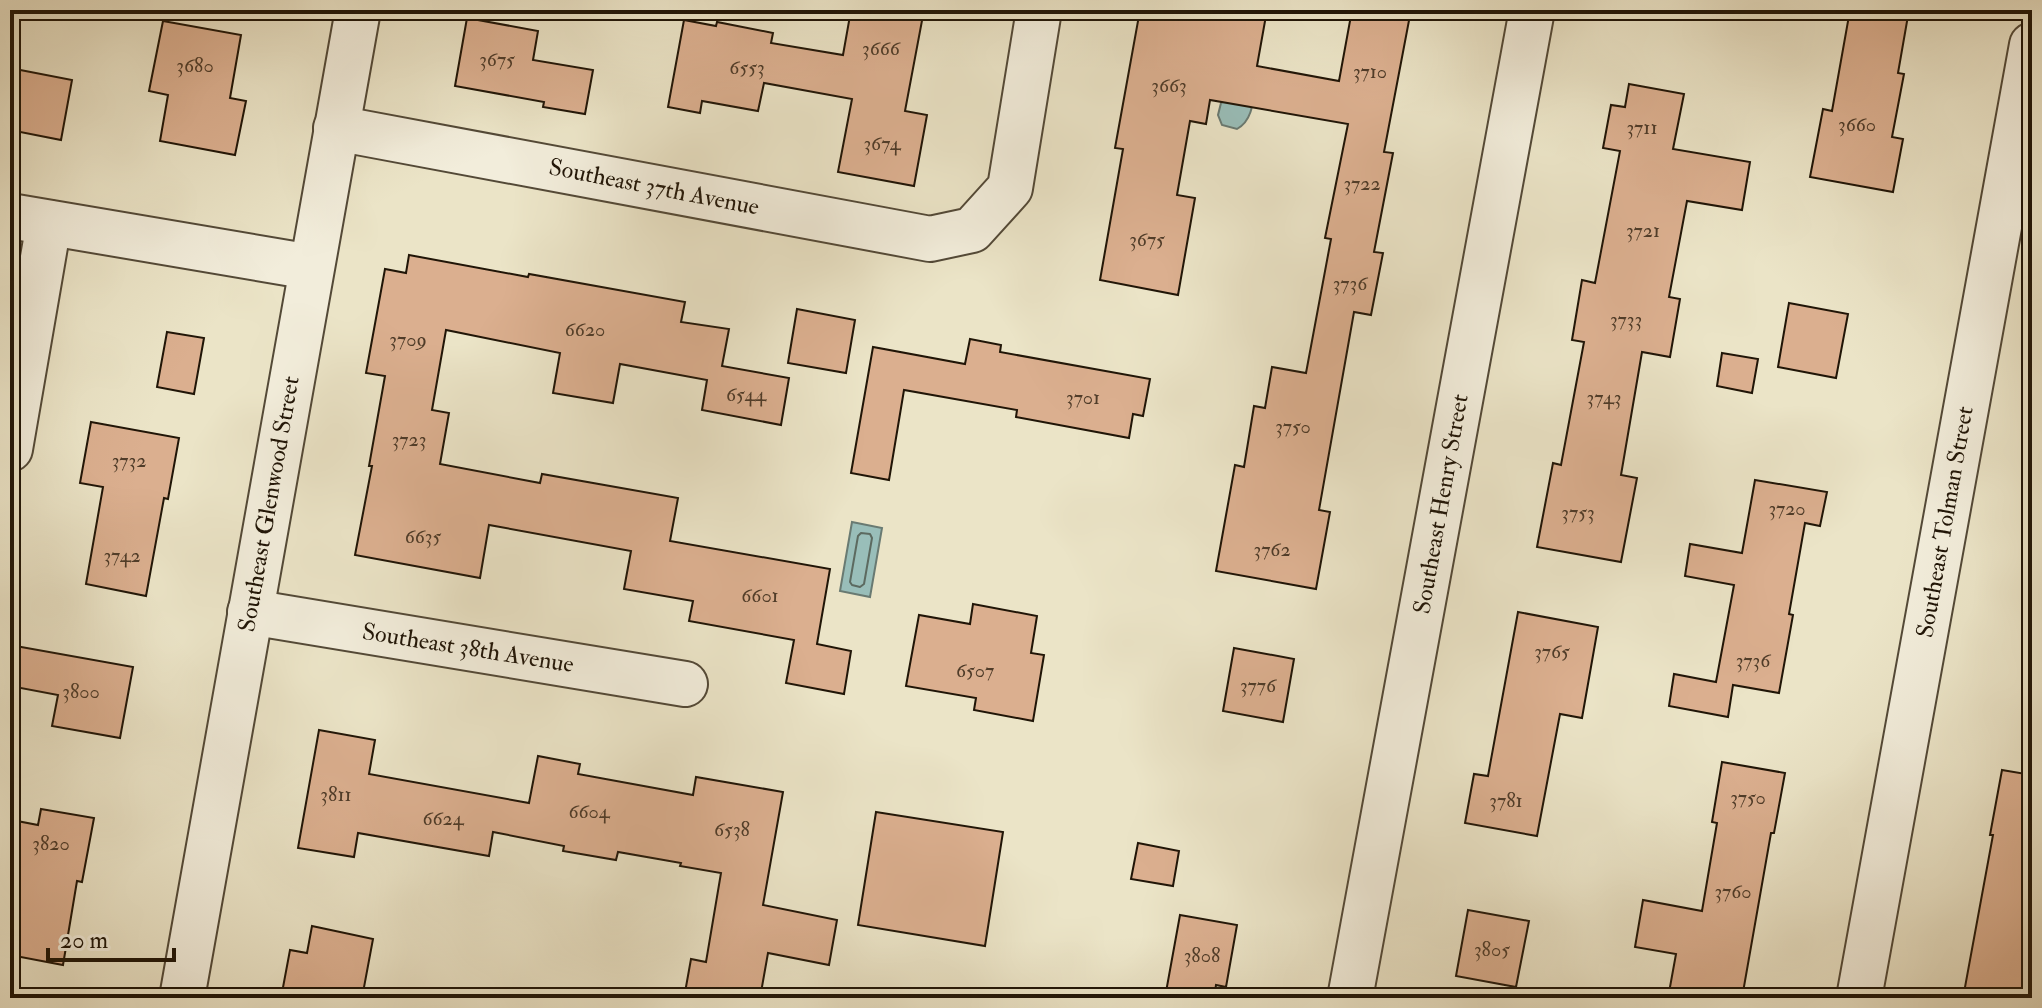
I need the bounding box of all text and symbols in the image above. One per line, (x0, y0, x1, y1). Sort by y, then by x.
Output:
house number: 3666 (862, 36, 901, 61)
house number: 3675 (479, 47, 515, 72)
house number: 3680 (176, 53, 214, 78)
house number: 6553 (729, 55, 765, 80)
house number: 3710 (1353, 59, 1387, 84)
house number: 3663 (1151, 73, 1187, 98)
house number: 3660 (1838, 112, 1876, 137)
house number: 3711 (1626, 115, 1658, 140)
house number: 3674 (863, 131, 902, 156)
street label: Southeast 37th Avenue (546, 151, 762, 223)
house number: 3722 (1343, 171, 1381, 196)
house number: 3721 (1626, 218, 1660, 243)
house number: 3675 (1129, 227, 1165, 252)
house number: 3736 (1333, 271, 1368, 296)
house number: 3733 (1610, 307, 1642, 332)
house number: 6620 (565, 317, 605, 342)
house number: 3709 (389, 327, 427, 352)
street label: Southeast Glenwood Street (231, 373, 307, 634)
house number: 6544 (726, 382, 767, 407)
house number: 3701 (1066, 385, 1100, 410)
house number: 3743 (1587, 385, 1621, 410)
street label: Southeast Henry Street (1406, 391, 1476, 616)
street label: Southeast Tolman Street (1909, 404, 1981, 640)
house number: 3750 (1275, 414, 1311, 439)
house number: 3723 (392, 427, 426, 452)
house number: 3732 (112, 448, 146, 473)
house number: 3720 (1768, 496, 1806, 521)
house number: 3753 (1561, 500, 1595, 525)
house number: 6635 (405, 524, 442, 549)
house number: 3762 (1253, 537, 1291, 562)
house number: 3742 (103, 543, 141, 568)
house number: 6601 (741, 583, 779, 608)
street label: Southeast 38th Avenue (360, 616, 576, 680)
house number: 3765 (1534, 639, 1570, 664)
house number: 3736 (1736, 648, 1771, 673)
house number: 6507 (956, 658, 994, 683)
house number: 3776 (1240, 673, 1277, 698)
house number: 3800 (62, 679, 100, 704)
house number: 3811 (320, 782, 352, 807)
house number: 3750 (1730, 785, 1766, 810)
house number: 3781 (1489, 788, 1523, 813)
house number: 6604 (568, 799, 611, 824)
house number: 6624 (422, 806, 465, 831)
house number: 6538 (714, 817, 750, 842)
house number: 3820 (32, 831, 70, 856)
house number: 3760 (1714, 879, 1752, 904)
scale bar (48, 912, 174, 962)
text: 20 m (60, 925, 109, 956)
house number: 3805 (1474, 937, 1510, 962)
house number: 3808 (1184, 943, 1220, 968)

